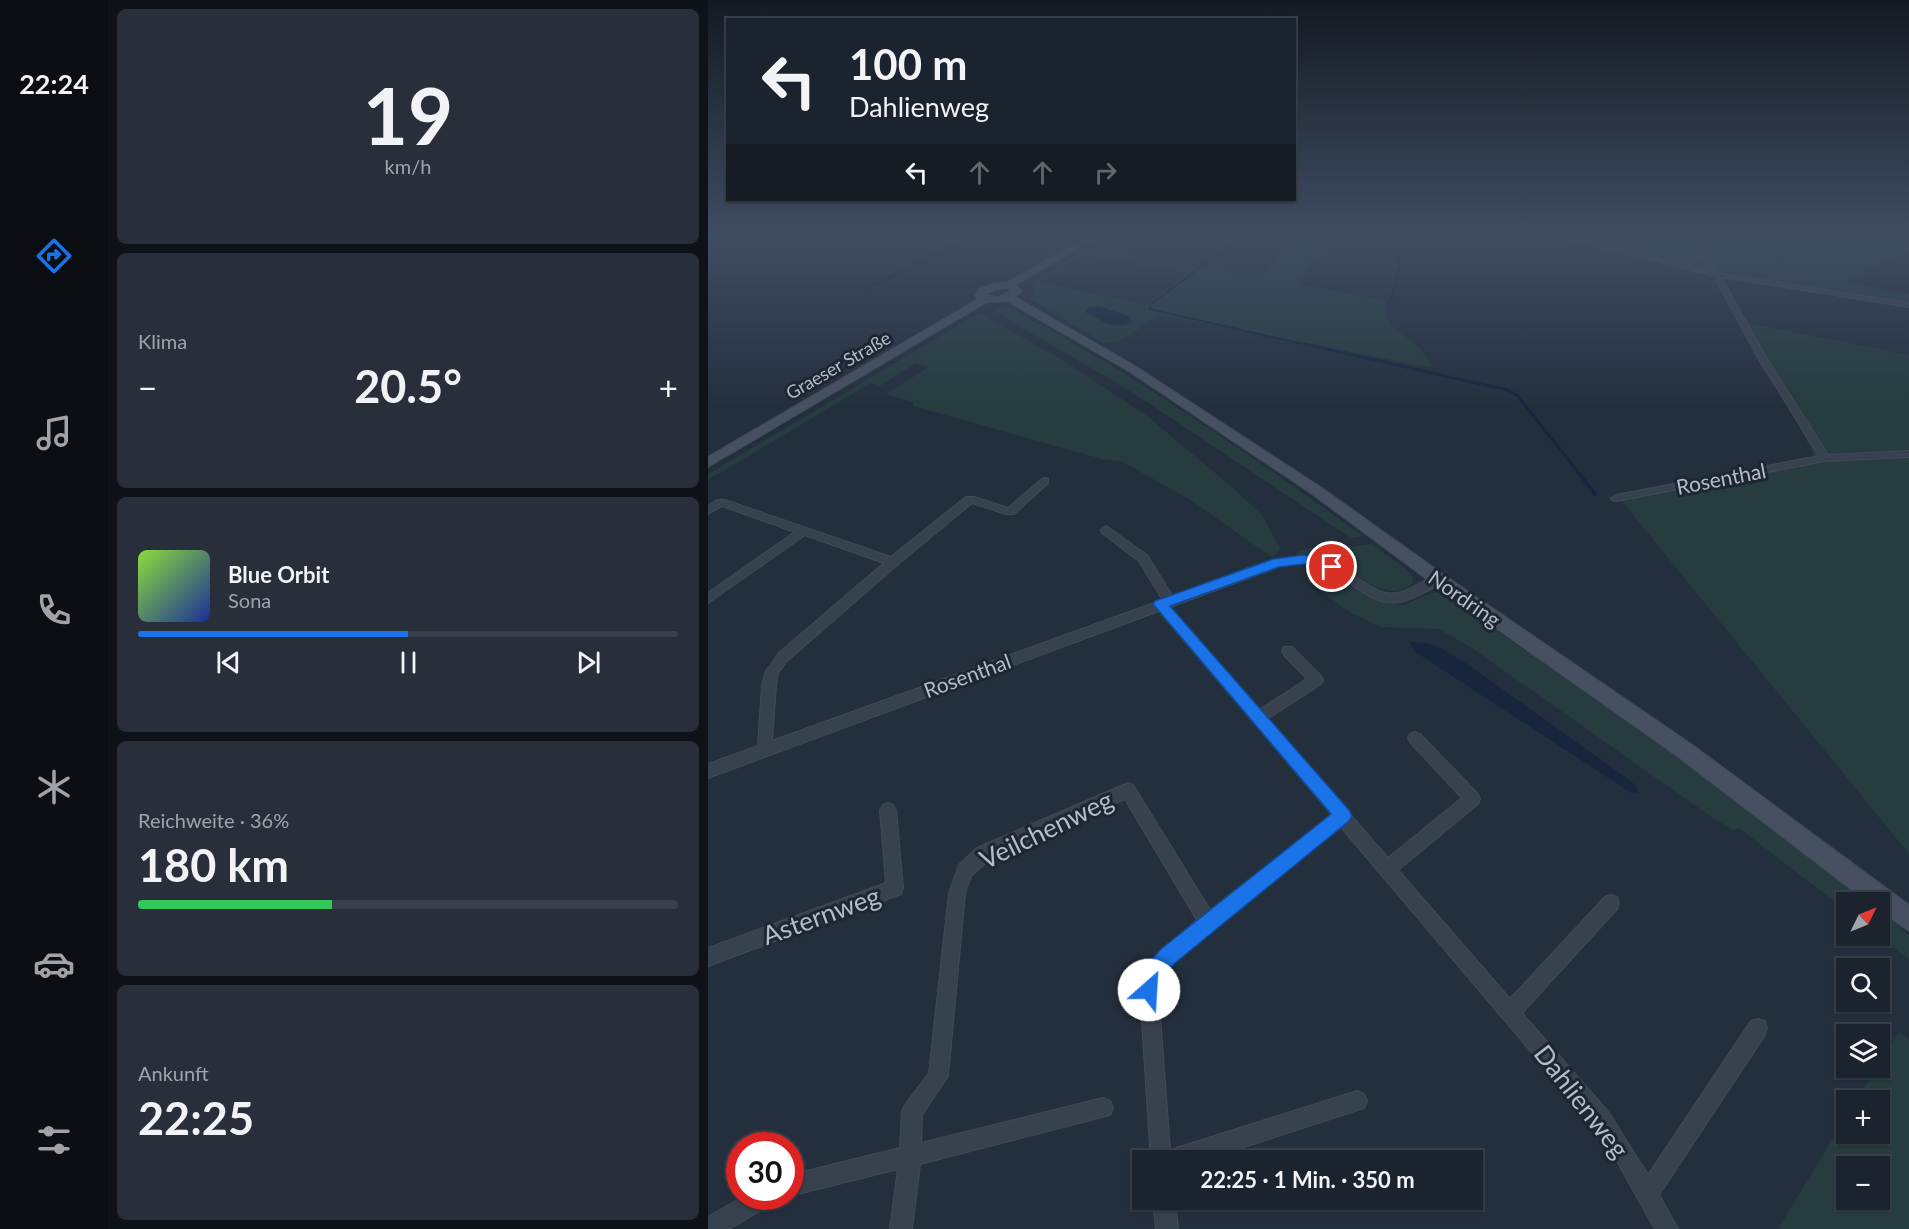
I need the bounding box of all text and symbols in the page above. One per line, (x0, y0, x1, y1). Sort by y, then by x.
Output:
text: 100 m (849, 39, 967, 89)
icon: left (750, 42, 828, 120)
text: 22:24 (19, 67, 89, 100)
text: 19 (363, 68, 453, 162)
text: Dahlienweg (849, 90, 989, 123)
text: km/h (385, 154, 431, 178)
icon: left (900, 156, 933, 189)
icon: ahead (963, 156, 996, 189)
icon: ahead (1026, 156, 1059, 189)
icon: right (1089, 156, 1122, 189)
icon: directions (33, 235, 75, 277)
street label: Graeser Straße (782, 326, 894, 404)
text: Klima (138, 329, 187, 353)
text: 20.5° (354, 359, 462, 413)
text: − (138, 367, 157, 407)
text: + (659, 367, 678, 407)
icon: music (33, 412, 75, 454)
street label: Rosenthal (1674, 457, 1768, 499)
pin (1306, 541, 1357, 592)
icon: arrive (1315, 550, 1348, 583)
text: Blue Orbit (228, 561, 329, 588)
street label: Nordring (1424, 564, 1506, 632)
text: Sona (228, 588, 271, 612)
icon: phone (33, 589, 75, 631)
icon: previous (212, 646, 245, 679)
icon: pause (392, 646, 425, 679)
icon: next (572, 646, 605, 679)
street label: Rosenthal (920, 648, 1014, 702)
icon: climate (33, 766, 75, 808)
street label: Veilchenweg (974, 783, 1118, 875)
text: Reichweite · 36% (138, 808, 289, 832)
text: 180 km (138, 838, 289, 892)
street label: Asternweg (758, 879, 884, 951)
north arrow (1836, 892, 1890, 946)
map controls (1836, 892, 1890, 1210)
icon: car (33, 943, 75, 985)
position arrow (1117, 958, 1181, 1022)
button: search (1836, 958, 1890, 1012)
button: layers (1836, 1024, 1890, 1078)
street label: Dahlienweg (1528, 1038, 1636, 1164)
text: Ankunft (138, 1061, 209, 1085)
button: + (1836, 1090, 1890, 1144)
text: 22:25 (138, 1091, 254, 1145)
icon: filters (33, 1119, 75, 1161)
speed limit sign: 30 (726, 1132, 804, 1210)
button: − (1836, 1156, 1890, 1210)
text: 22:25 · 1 Min. · 350 m (1200, 1166, 1415, 1193)

